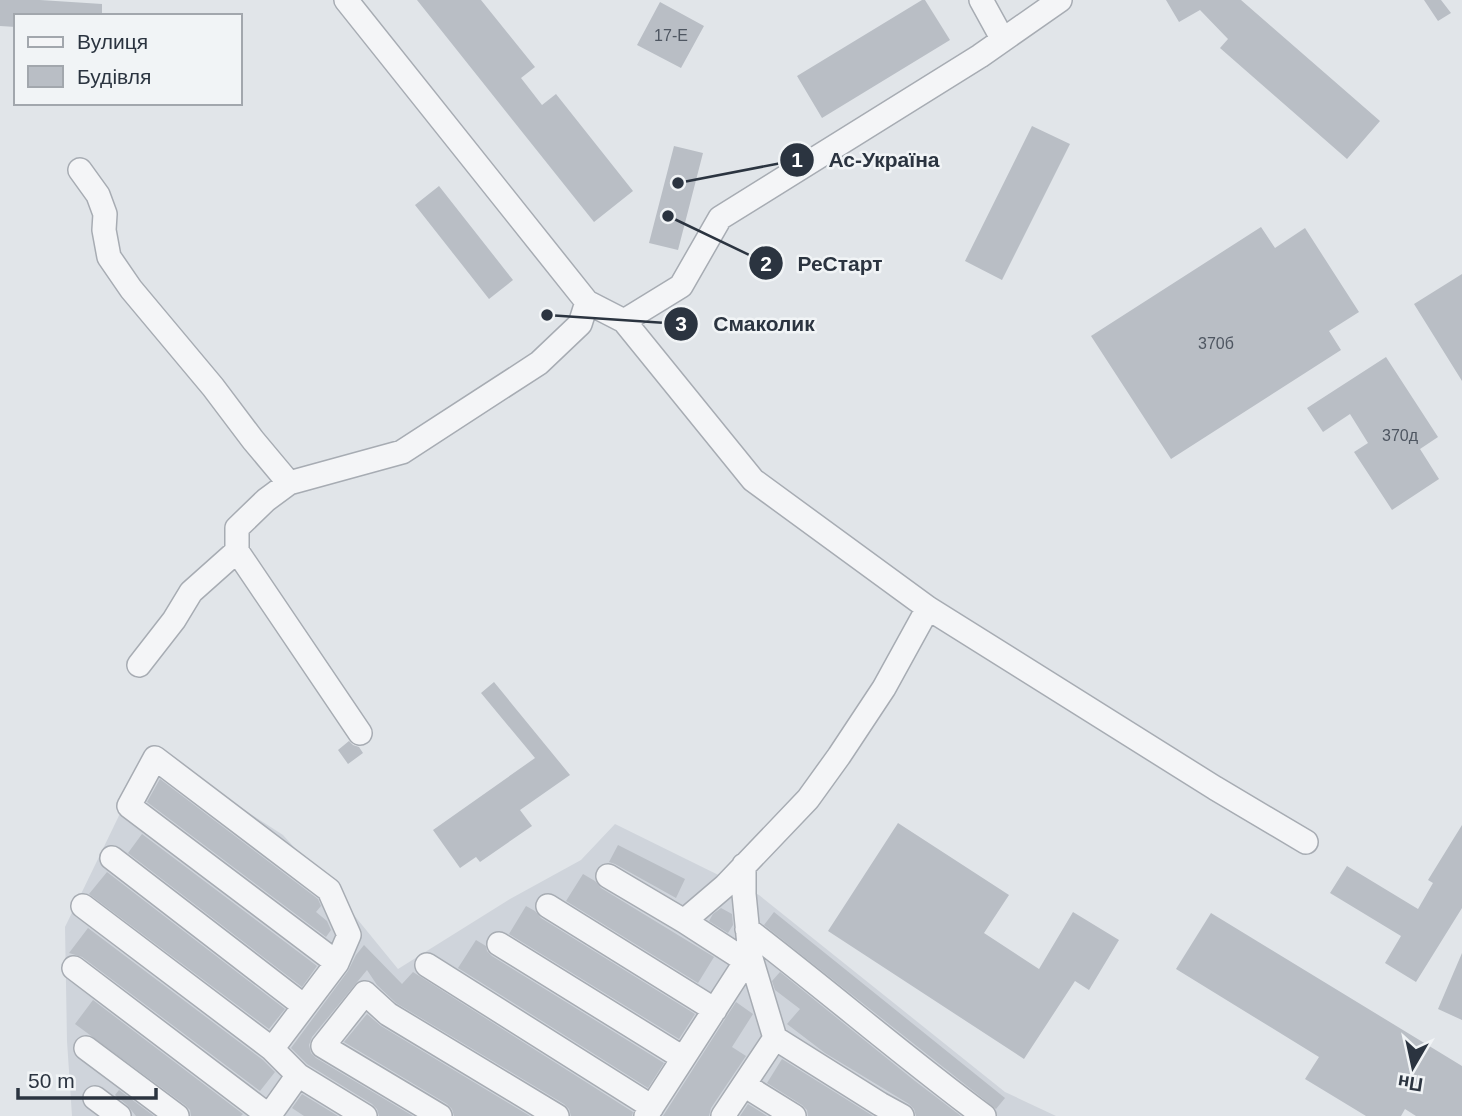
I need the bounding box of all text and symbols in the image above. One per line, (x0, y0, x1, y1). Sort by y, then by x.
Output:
legend (14, 14, 242, 105)
house number: 17-Е (654, 27, 688, 44)
text: Вулиця (77, 30, 148, 53)
text: Будівля (77, 65, 151, 88)
callout: Ас-Україна (779, 139, 953, 181)
text: 1 (791, 148, 803, 171)
text: Ас-Україна (828, 148, 940, 171)
callout: РеСтарт (749, 242, 897, 284)
text: 2 (760, 252, 772, 275)
text: РеСтарт (797, 252, 883, 275)
callout: Смаколик (664, 303, 828, 345)
text: 3 (675, 312, 687, 335)
text: Смаколик (713, 312, 815, 335)
house number: 370б (1198, 335, 1234, 352)
house number: 370д (1382, 427, 1419, 444)
north arrow (1378, 1032, 1448, 1102)
scale bar (18, 1056, 156, 1100)
text: 50 m (28, 1069, 75, 1092)
text: Пн (1396, 1071, 1424, 1096)

